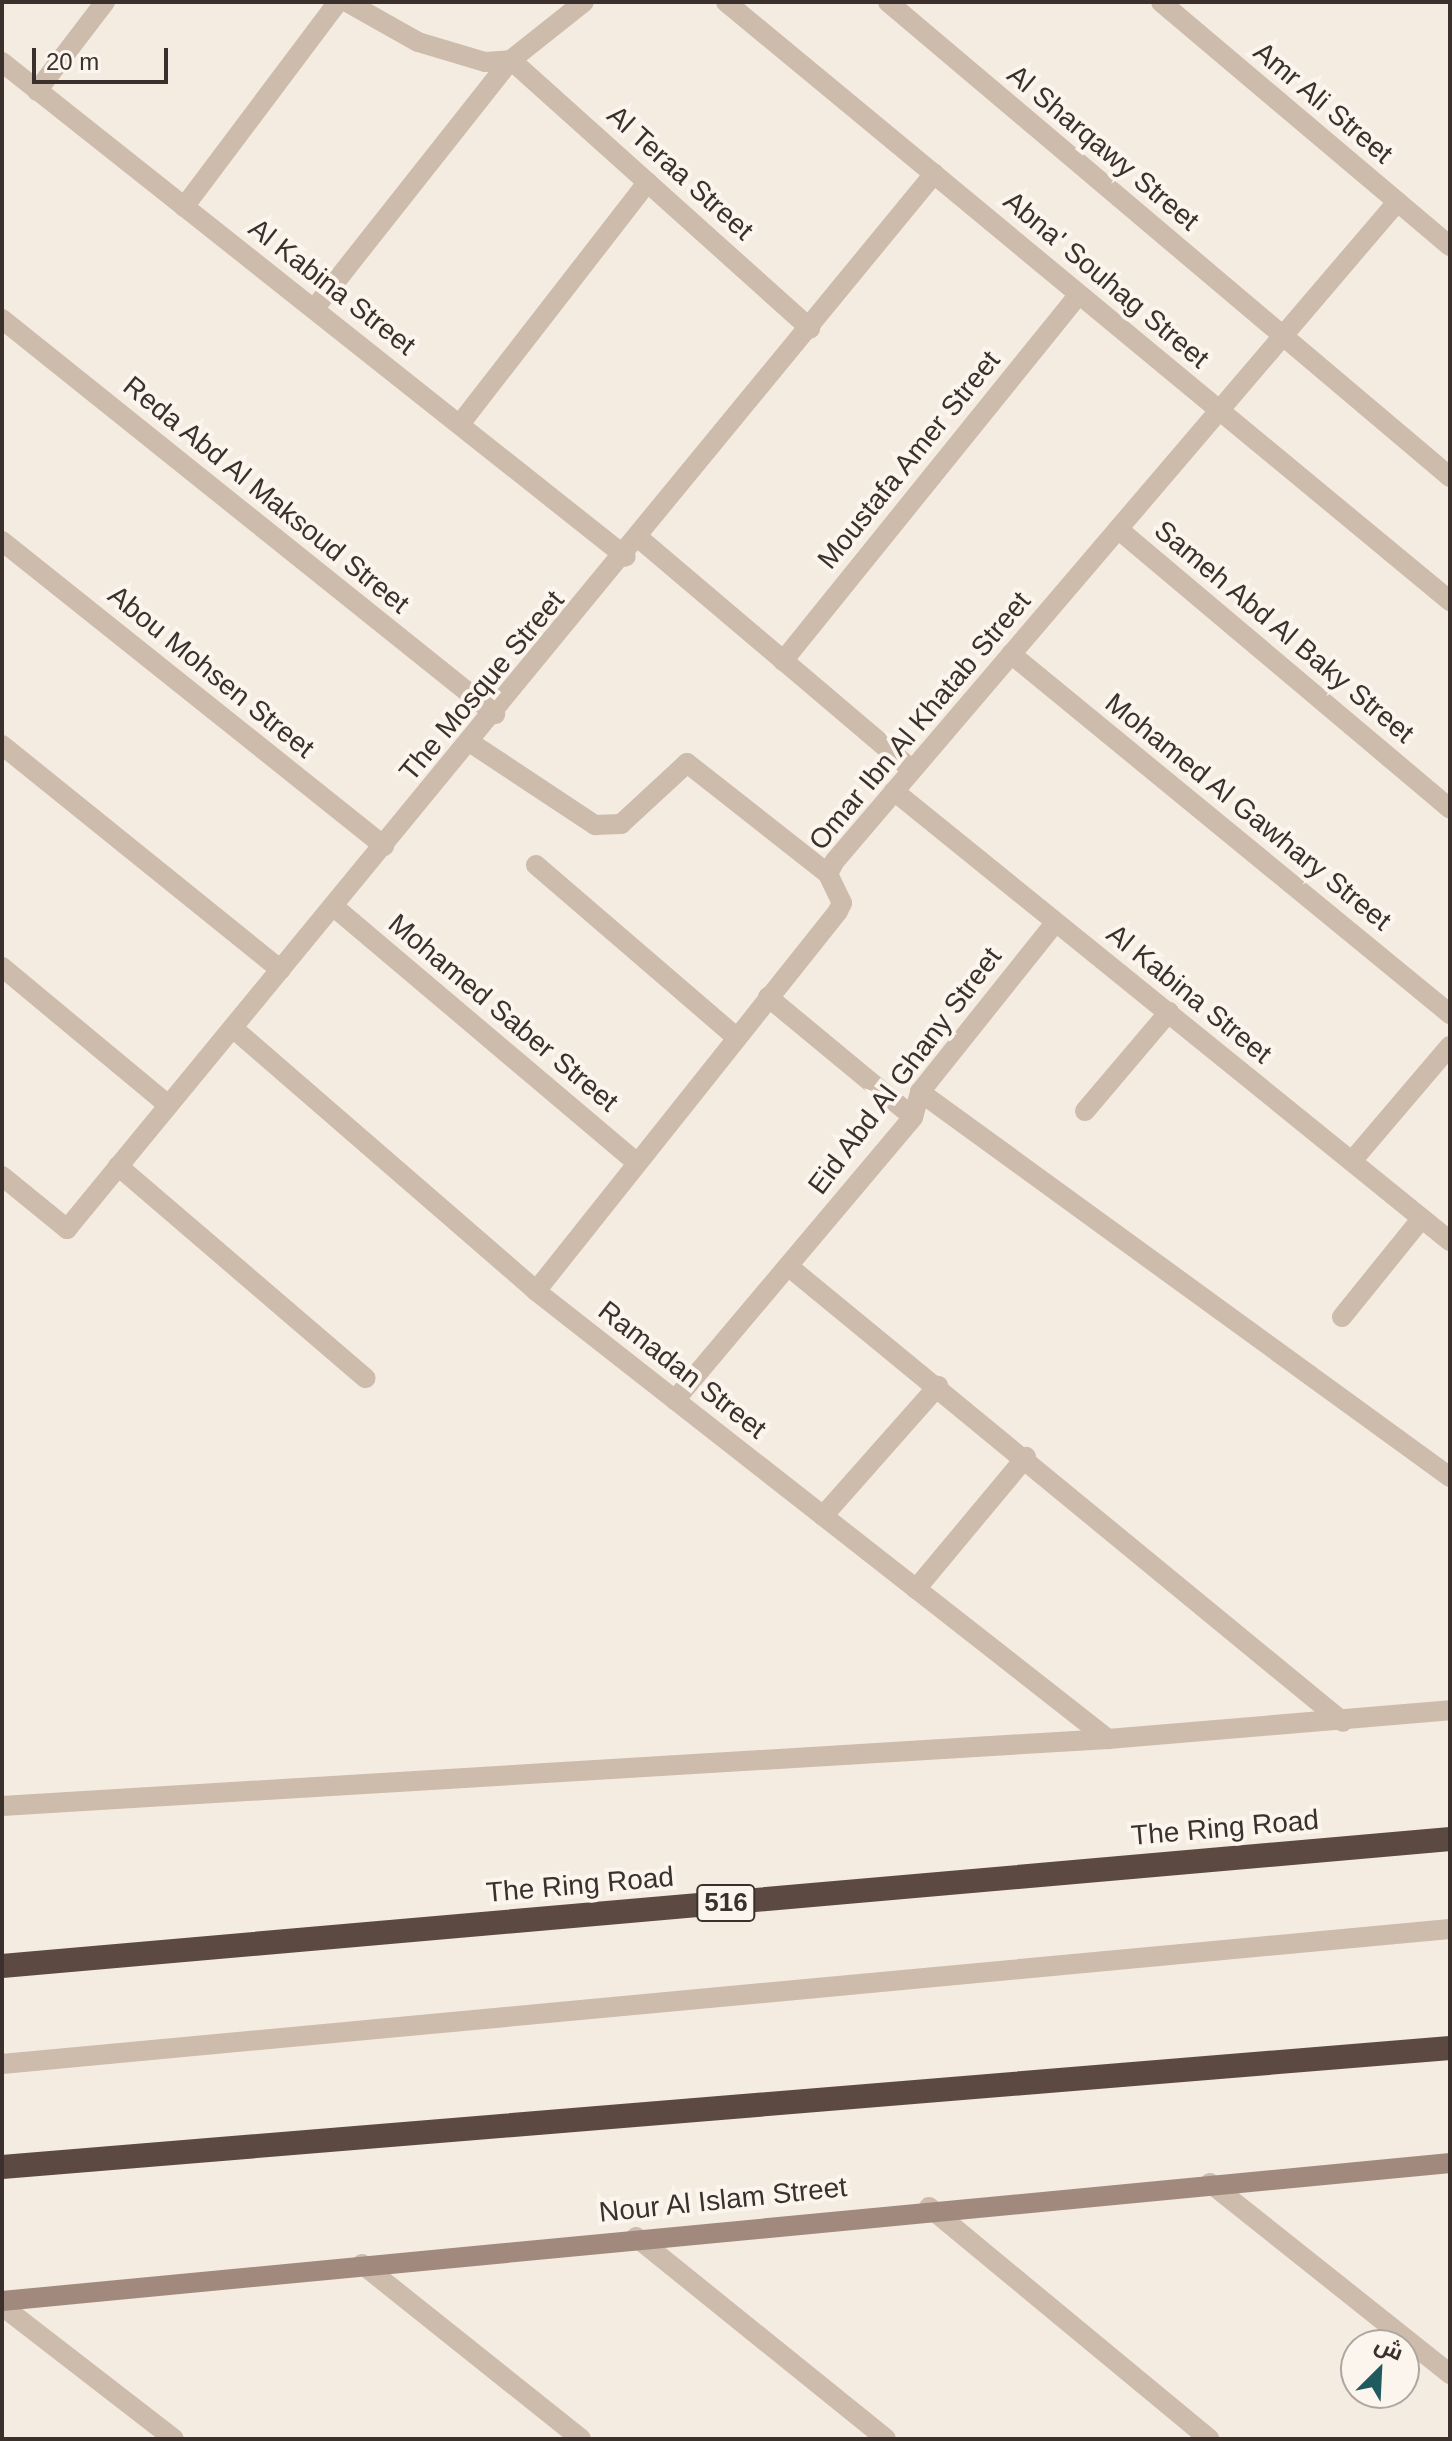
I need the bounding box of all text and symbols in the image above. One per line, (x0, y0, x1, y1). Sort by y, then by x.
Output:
scale bar (36, 32, 172, 82)
street label: Amr Ali Street (1246, 35, 1400, 171)
text: 20 m (46, 48, 99, 75)
street label: Al Sharqawy Street (1000, 58, 1206, 238)
street label: Al Teraa Street (600, 99, 760, 247)
street label: Abna' Souhag Street (997, 184, 1215, 376)
street label: Al Kabina Street (242, 211, 422, 363)
street label: Moustafa Amer Street (810, 344, 1008, 576)
street label: Reda Abd Al Maksoud Street (115, 368, 417, 622)
street label: Sameh Abd Al Baky Street (1146, 513, 1422, 751)
street label: Abou Mohsen Street (101, 579, 321, 765)
street label: The Mosque Street (393, 584, 571, 788)
street label: Omar Ibn Al Khatab Street (802, 584, 1038, 858)
street label: Mohamed Al Gawhary Street (1098, 686, 1398, 938)
street label: Mohamed Saber Street (381, 907, 625, 1119)
street label: Al Kabina Street (1100, 917, 1278, 1071)
street label: Eid Abd Al Ghany Street (800, 940, 1010, 1202)
street label: Ramadan Street (591, 1294, 773, 1446)
street label: The Ring Road (1130, 1803, 1320, 1853)
street label: The Ring Road (485, 1860, 675, 1910)
road number: 516 (696, 1881, 756, 1925)
street label: Nour Al Islam Street (597, 2170, 849, 2230)
north arrow (1340, 2329, 1420, 2409)
text: ش (1371, 2331, 1407, 2366)

